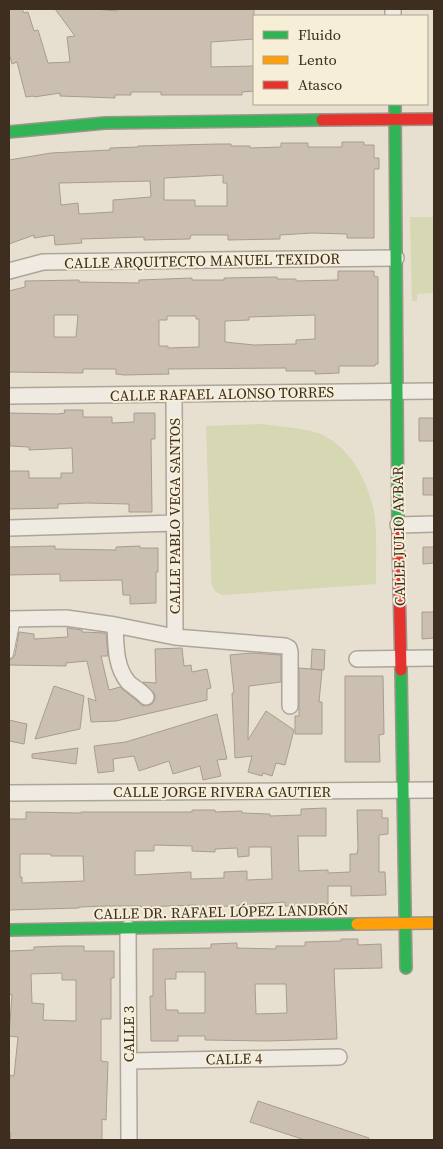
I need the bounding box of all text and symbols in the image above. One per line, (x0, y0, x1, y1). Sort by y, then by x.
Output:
legend (253, 15, 428, 105)
text: Fluido (298, 24, 341, 45)
text: Lento (298, 49, 337, 70)
text: Atasco (298, 74, 342, 95)
street label: CALLE ARQUITECTO MANUEL TEXIDOR (64, 248, 340, 273)
street label: CALLE RAFAEL ALONSO TORRES (110, 381, 335, 406)
street label: CALLE PABLO VEGA SANTOS (164, 418, 185, 614)
street label: CALLE JULIO AYBAR (387, 466, 410, 606)
street label: CALLE JORGE RIVERA GAUTIER (113, 781, 331, 802)
street label: CALLE DR. RAFAEL LÓPEZ LANDRÓN (93, 899, 349, 924)
street label: CALLE 3 (118, 1006, 139, 1062)
street label: CALLE 4 (205, 1047, 263, 1069)

